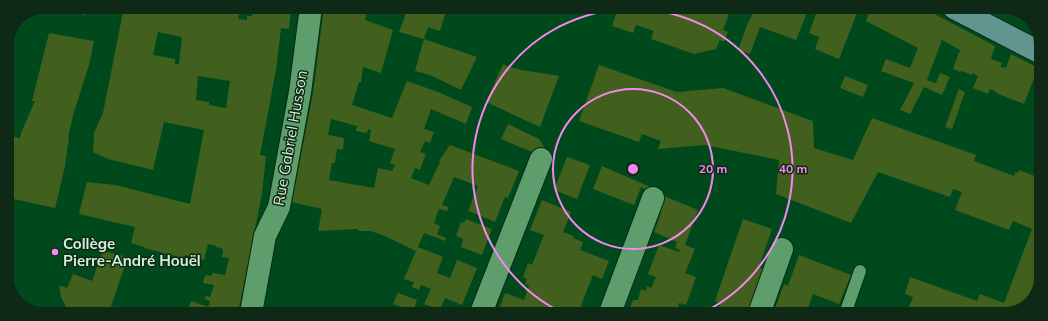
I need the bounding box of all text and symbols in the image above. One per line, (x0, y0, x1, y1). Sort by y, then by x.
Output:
street label: Rue Gabriel Husson (269, 69, 311, 207)
text: 20 m (699, 161, 727, 176)
text: 40 m (779, 161, 807, 176)
centre of rings (626, 162, 640, 176)
place label: Collège Pierre-André Houël (63, 234, 201, 270)
marker: Collège Pierre-André Houël (50, 247, 60, 257)

